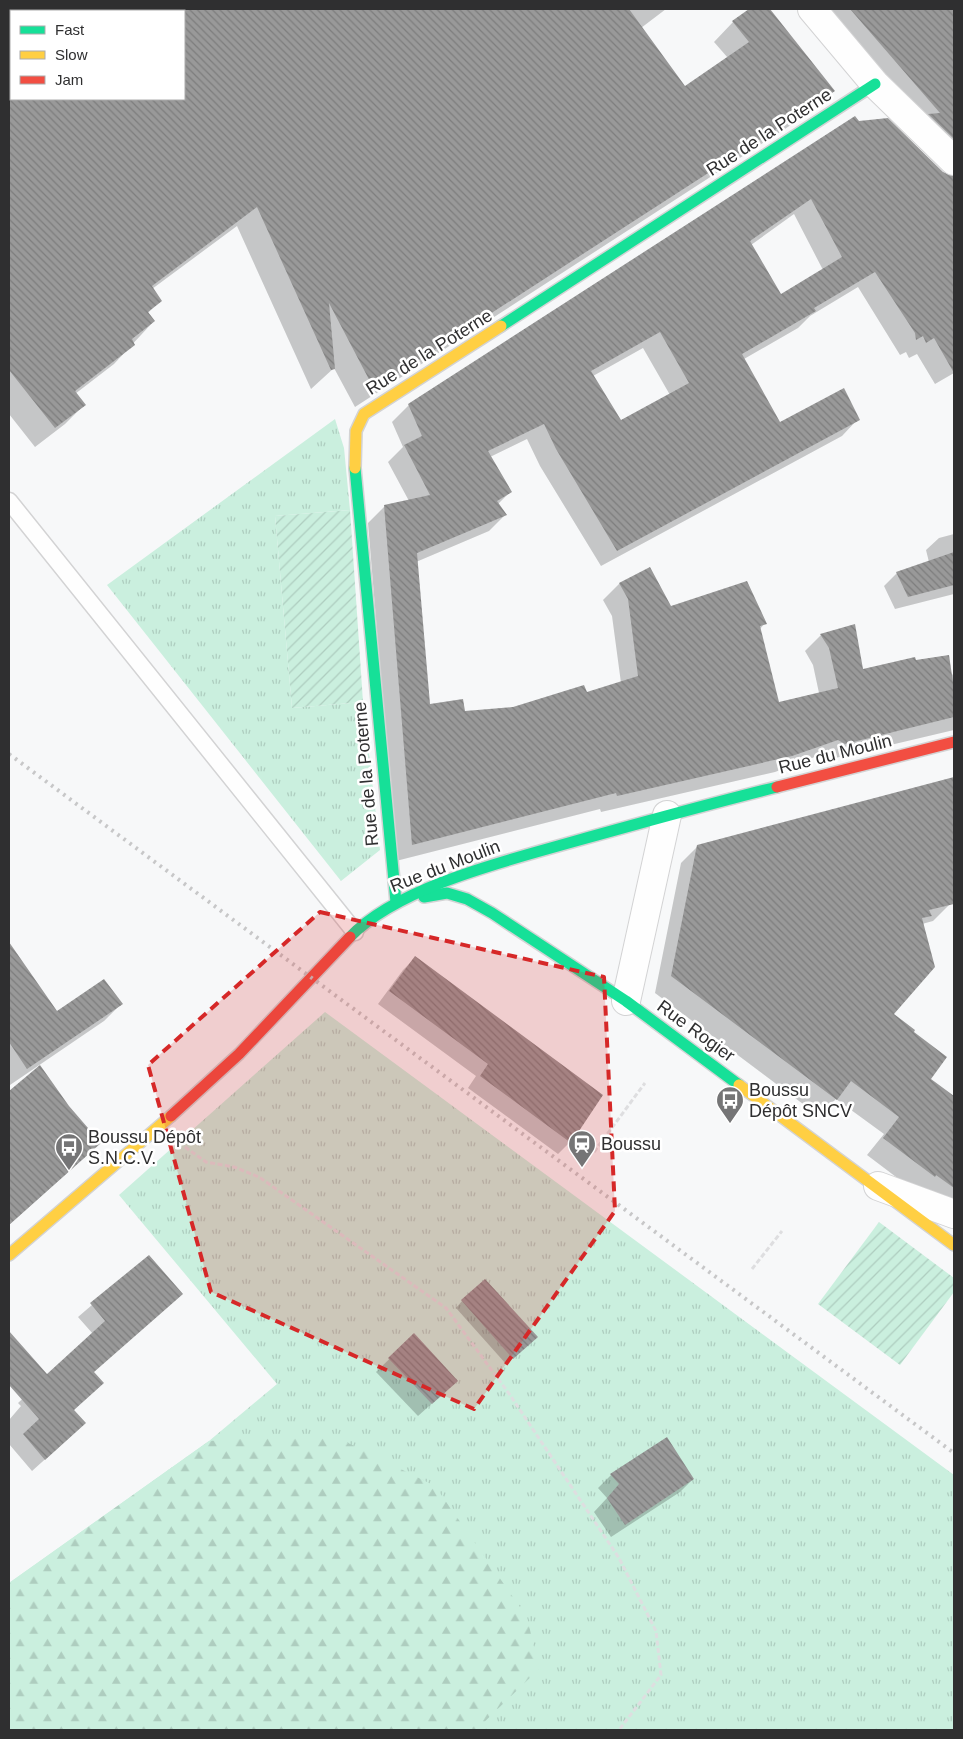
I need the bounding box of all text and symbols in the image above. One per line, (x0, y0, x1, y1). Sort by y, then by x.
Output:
legend (10, 10, 185, 100)
text: Fast (55, 21, 85, 38)
text: Slow (55, 46, 88, 63)
text: Jam (55, 71, 83, 88)
street label: Rue de la Poterne (703, 84, 835, 180)
street label: Rue de la Poterne (362, 305, 496, 399)
street label: Rue de la Poterne (350, 701, 382, 847)
street label: Rue du Moulin (776, 730, 894, 778)
street label: Rue du Moulin (387, 836, 503, 896)
street label: Rue Rogier (653, 996, 739, 1066)
place label: Boussu Dépôt SNCV (749, 1080, 852, 1121)
bus stop icon: Boussu Dépôt SNCV (715, 1085, 745, 1124)
place label: Boussu Dépôt S.N.C.V. (88, 1127, 201, 1168)
station icon: Boussu (567, 1129, 597, 1168)
bus stop icon: Boussu Dépôt S.N.C.V. (54, 1132, 84, 1171)
place label: Boussu (601, 1134, 661, 1154)

